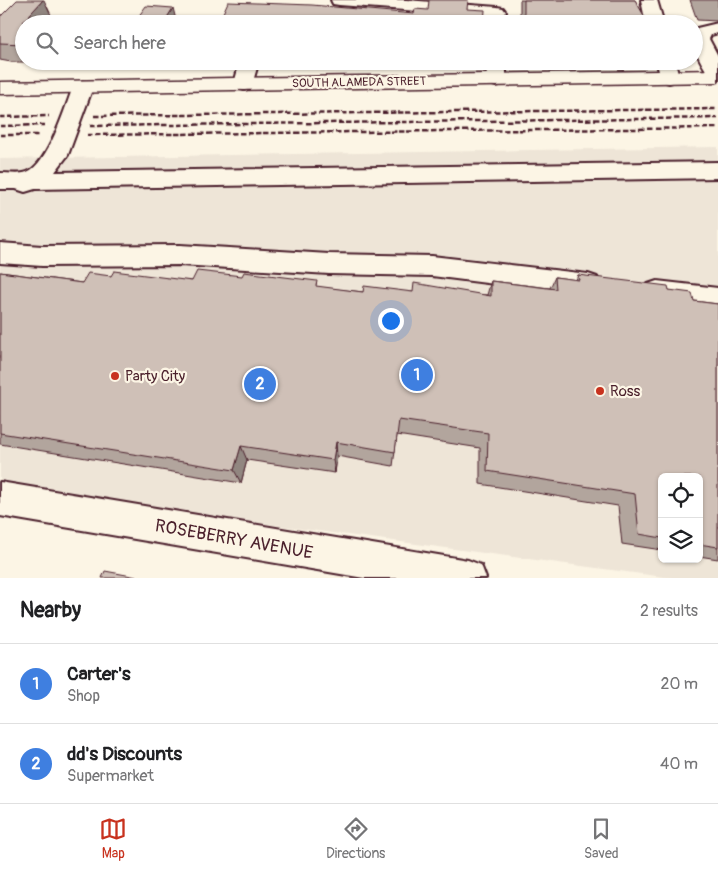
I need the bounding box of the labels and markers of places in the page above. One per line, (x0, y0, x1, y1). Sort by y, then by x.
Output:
pin: 1 (401, 356, 433, 394)
pin: 2 (244, 365, 276, 403)
place label: Party City (125, 367, 186, 386)
marker: Party City (109, 370, 121, 382)
place label: Ross (610, 382, 640, 401)
marker: Ross (594, 385, 606, 397)

